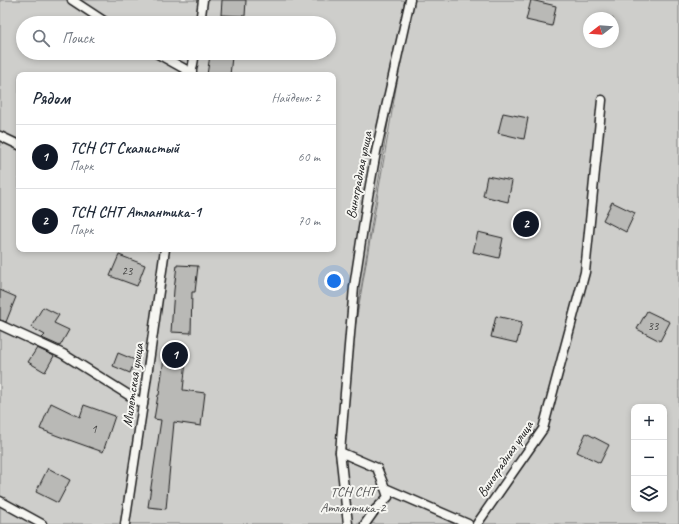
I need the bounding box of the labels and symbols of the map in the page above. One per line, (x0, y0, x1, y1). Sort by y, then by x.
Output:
north arrow (583, 12, 619, 48)
street label: Виноградная улица (342, 129, 376, 220)
pin: 2 (513, 209, 539, 239)
house number: 23 (122, 263, 134, 279)
your location (324, 271, 344, 291)
house number: 33 (648, 318, 660, 334)
pin: 1 (162, 340, 188, 370)
street label: Милетская улица (119, 341, 147, 428)
street label: Виноградная улица (473, 416, 538, 500)
house number: 1 (91, 421, 97, 437)
park label: ТСН СНТ Атлантика-2 (320, 483, 387, 516)

